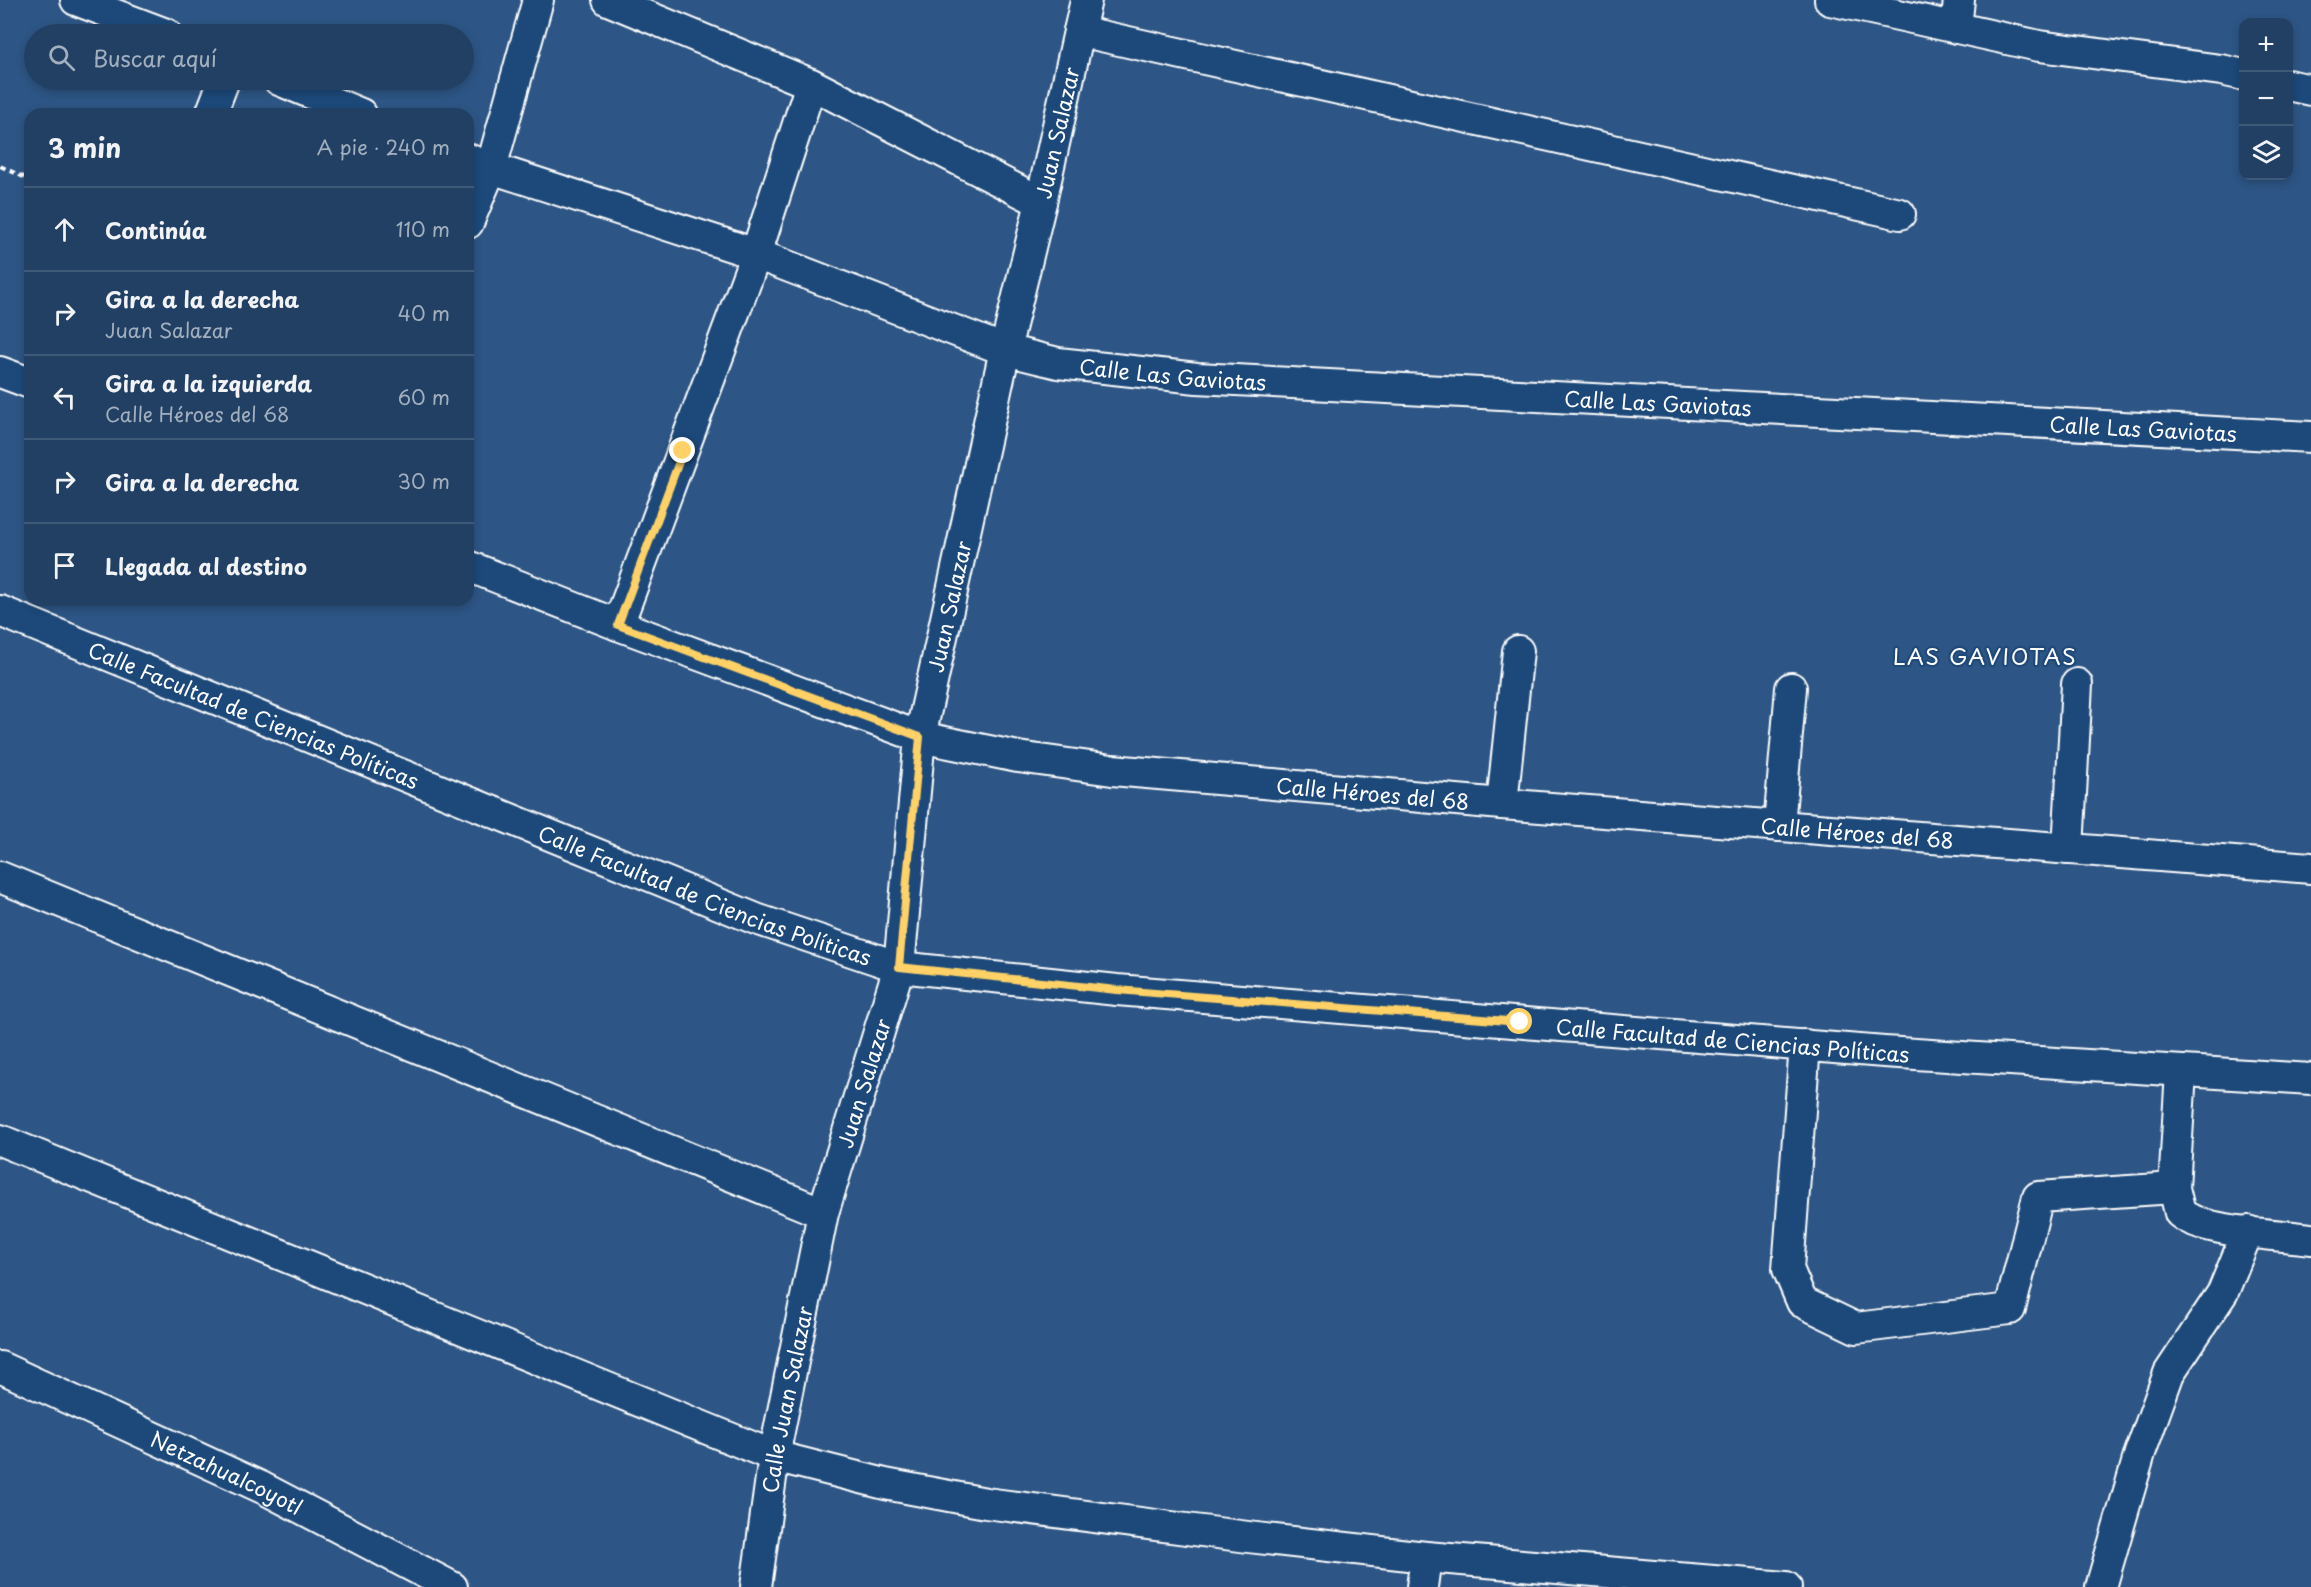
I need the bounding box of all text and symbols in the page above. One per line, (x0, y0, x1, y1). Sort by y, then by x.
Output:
map controls (2239, 18, 2293, 180)
button: + (2239, 18, 2293, 72)
search box (24, 24, 474, 90)
icon: search (45, 41, 78, 74)
text: Buscar aquí (93, 41, 217, 74)
street label: Juan Salazar (1026, 64, 1087, 201)
button: − (2239, 72, 2293, 126)
button: layers (2239, 126, 2293, 180)
text: 3 min (48, 128, 121, 167)
text: A pie · 240 m (317, 132, 450, 162)
icon: ahead (48, 213, 81, 246)
text: Continúa (105, 213, 207, 246)
text: 110 m (396, 214, 450, 244)
text: Gira a la derecha (105, 282, 299, 315)
icon: right (48, 297, 81, 330)
text: 40 m (398, 298, 450, 328)
text: Juan Salazar (105, 315, 232, 345)
street label: Calle Las Gaviotas (1078, 349, 1267, 398)
text: Gira a la izquierda (105, 366, 312, 399)
icon: left (48, 381, 81, 414)
street label: Calle Las Gaviotas (1563, 381, 1752, 423)
text: 60 m (398, 382, 450, 412)
text: Calle Héroes del 68 (105, 399, 289, 429)
street label: Calle Las Gaviotas (2049, 407, 2238, 449)
route end (669, 437, 695, 463)
icon: right (48, 465, 81, 498)
text: Gira a la derecha (105, 465, 299, 498)
text: 30 m (397, 466, 450, 496)
street label: Juan Salazar (919, 538, 979, 675)
icon: arrive (48, 549, 81, 582)
text: Llegada al destino (105, 549, 307, 582)
street label: Calle Facultad de Ciencias Políticas (84, 633, 424, 796)
district label: LAS GAVIOTAS (1893, 639, 2077, 672)
street label: Calle Héroes del 68 (1275, 768, 1471, 817)
street label: Calle Héroes del 68 (1759, 809, 1955, 856)
street label: Calle Facultad de Ciencias Políticas (534, 816, 876, 973)
route start (1506, 1008, 1532, 1034)
street label: Calle Facultad de Ciencias Políticas (1555, 1010, 1910, 1070)
street label: Juan Salazar (828, 1015, 898, 1152)
street label: Calle Juan Salazar (753, 1303, 820, 1495)
street label: Netzahualcoyotl (145, 1422, 309, 1522)

